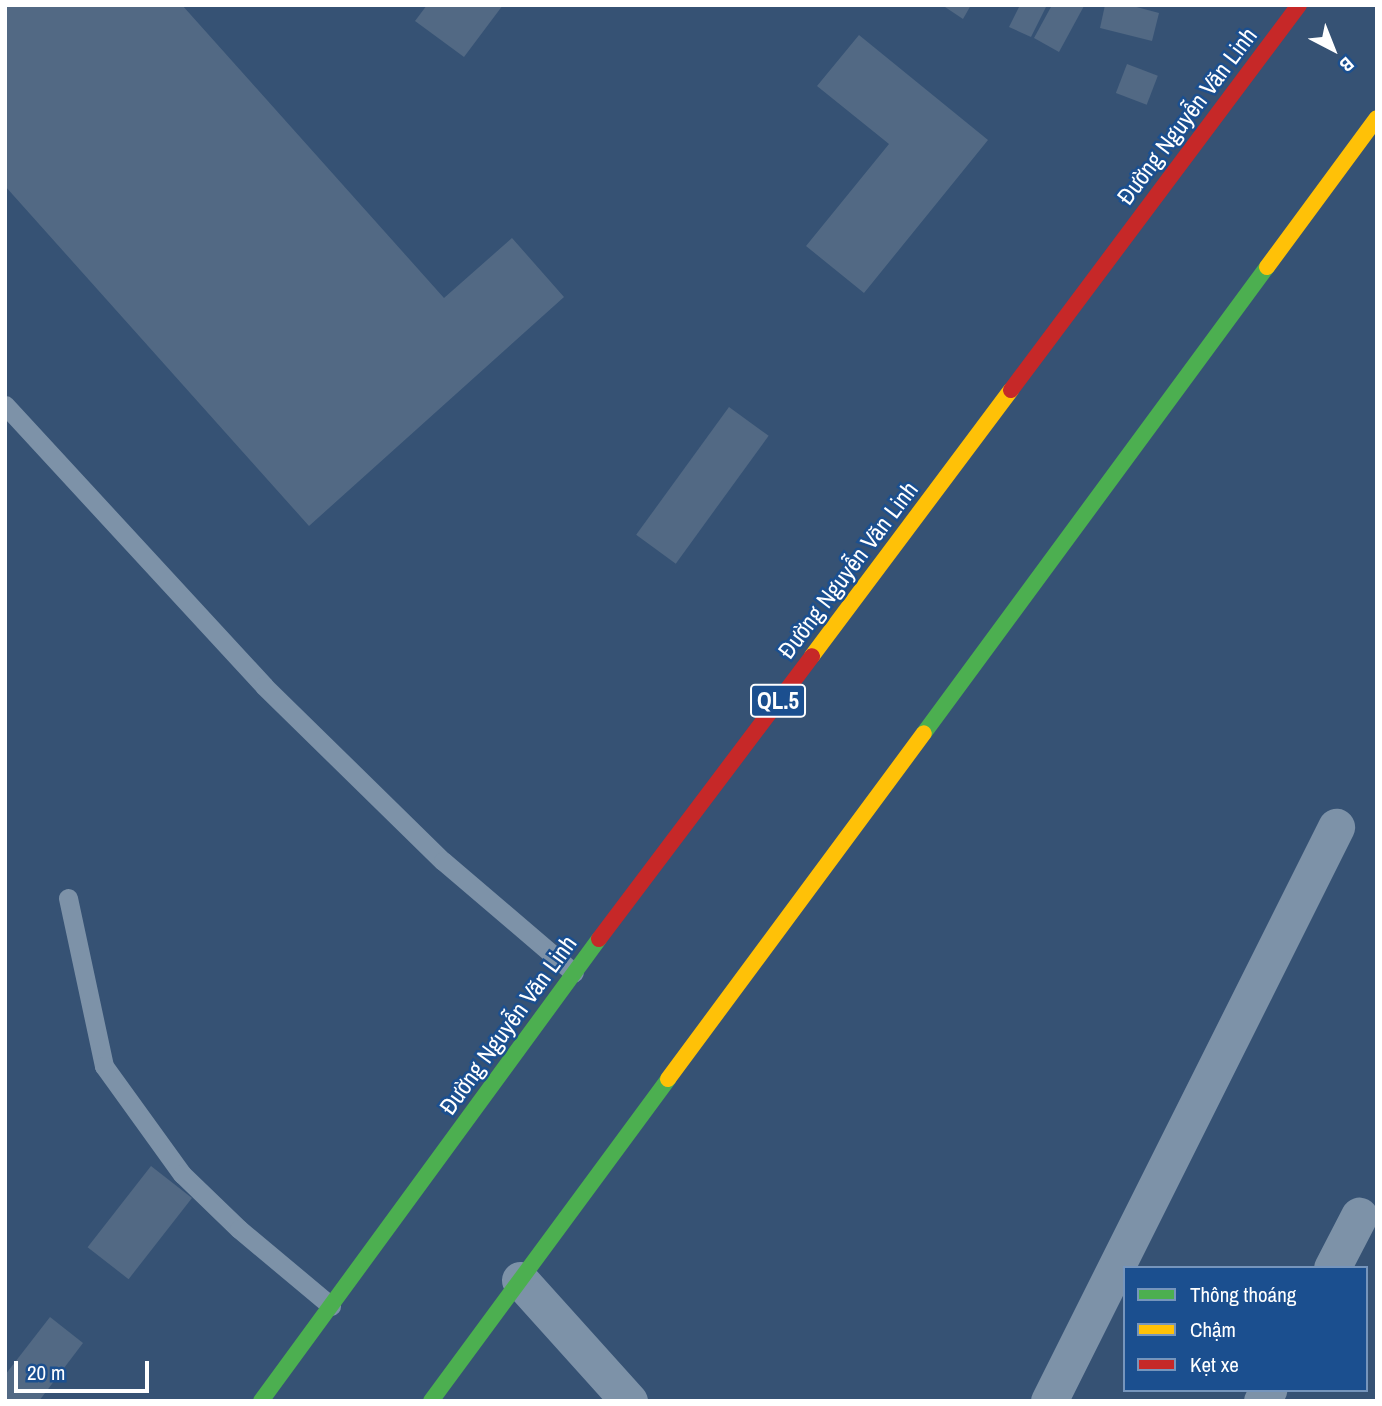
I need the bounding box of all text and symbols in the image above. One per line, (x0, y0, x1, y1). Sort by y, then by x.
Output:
north arrow (1298, 14, 1368, 84)
street label: Đường Nguyễn Văn Linh (1111, 22, 1263, 210)
text: B (1334, 51, 1360, 78)
street label: Đường Nguyễn Văn Linh (772, 476, 924, 664)
road number: QL.5 (750, 681, 806, 720)
street label: Đường Nguyễn Văn Linh (433, 930, 583, 1120)
legend (1123, 1266, 1368, 1392)
text: Thông thoáng (1190, 1280, 1296, 1309)
text: Chậm (1190, 1315, 1236, 1344)
scale bar (18, 1346, 152, 1390)
text: Kẹt xe (1190, 1350, 1239, 1379)
text: 20 m (27, 1358, 65, 1387)

